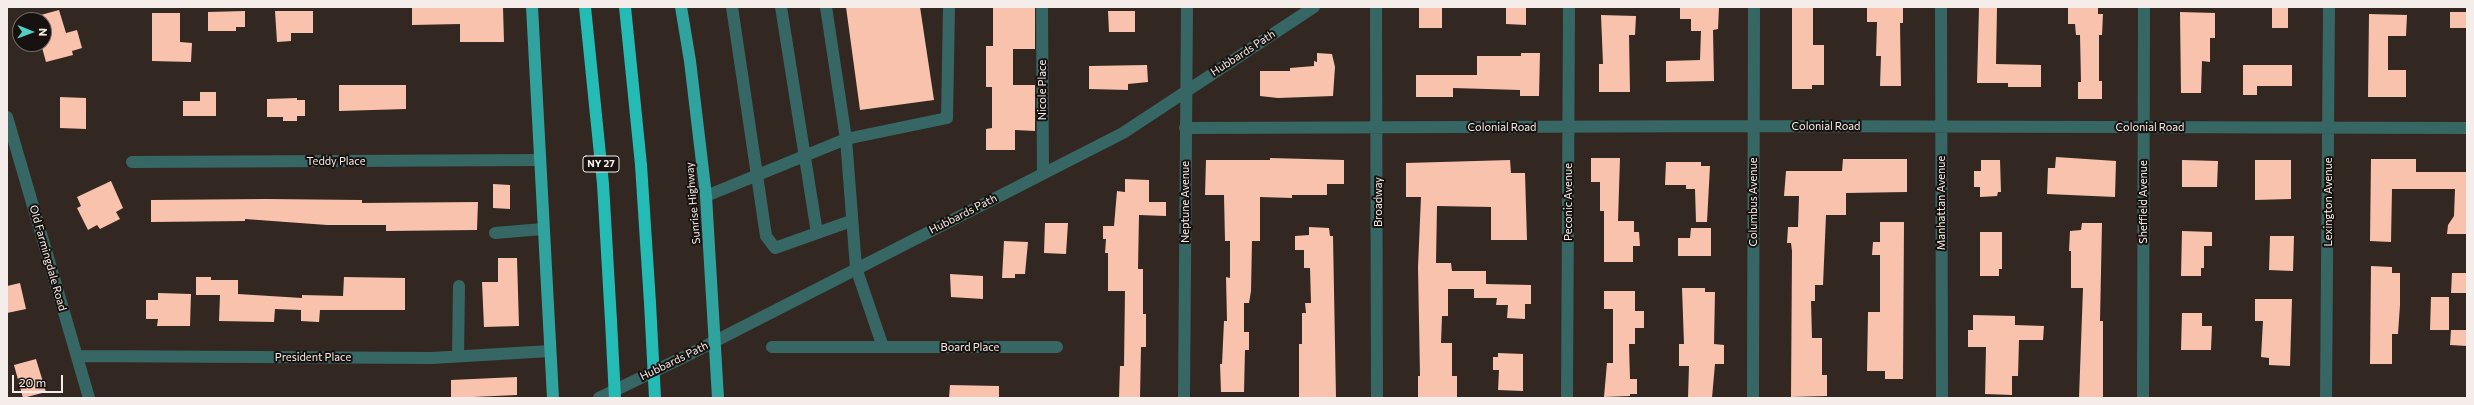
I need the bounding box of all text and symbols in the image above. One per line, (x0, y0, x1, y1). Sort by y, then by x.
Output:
north arrow (12, 12, 52, 52)
street label: Hubbards Path (1208, 27, 1278, 79)
text: N (37, 28, 50, 36)
street label: Nicole Place (1035, 60, 1049, 120)
street label: Colonial Road (1792, 119, 1860, 133)
street label: Colonial Road (1468, 120, 1536, 134)
street label: Colonial Road (2116, 120, 2184, 134)
street label: Teddy Place (306, 154, 366, 168)
road number: NY 27 (583, 156, 619, 172)
street label: Manhattan Avenue (1934, 156, 1948, 250)
street label: Columbus Avenue (1746, 157, 1760, 247)
street label: Lexington Avenue (2321, 157, 2335, 247)
street label: Sheffield Avenue (2136, 160, 2150, 244)
street label: Sunrise Highway (683, 161, 703, 245)
street label: Neptune Avenue (1178, 161, 1192, 243)
street label: Peconic Avenue (1561, 163, 1575, 241)
street label: Broadway (1371, 177, 1385, 227)
street label: Hubbards Path (927, 191, 999, 237)
street label: Old Farmingdale Road (27, 204, 69, 312)
street label: Hubbards Path (638, 339, 710, 383)
street label: Board Place (941, 340, 999, 354)
street label: President Place (275, 350, 351, 364)
scale bar (14, 367, 65, 393)
text: 20 m (19, 375, 46, 389)

